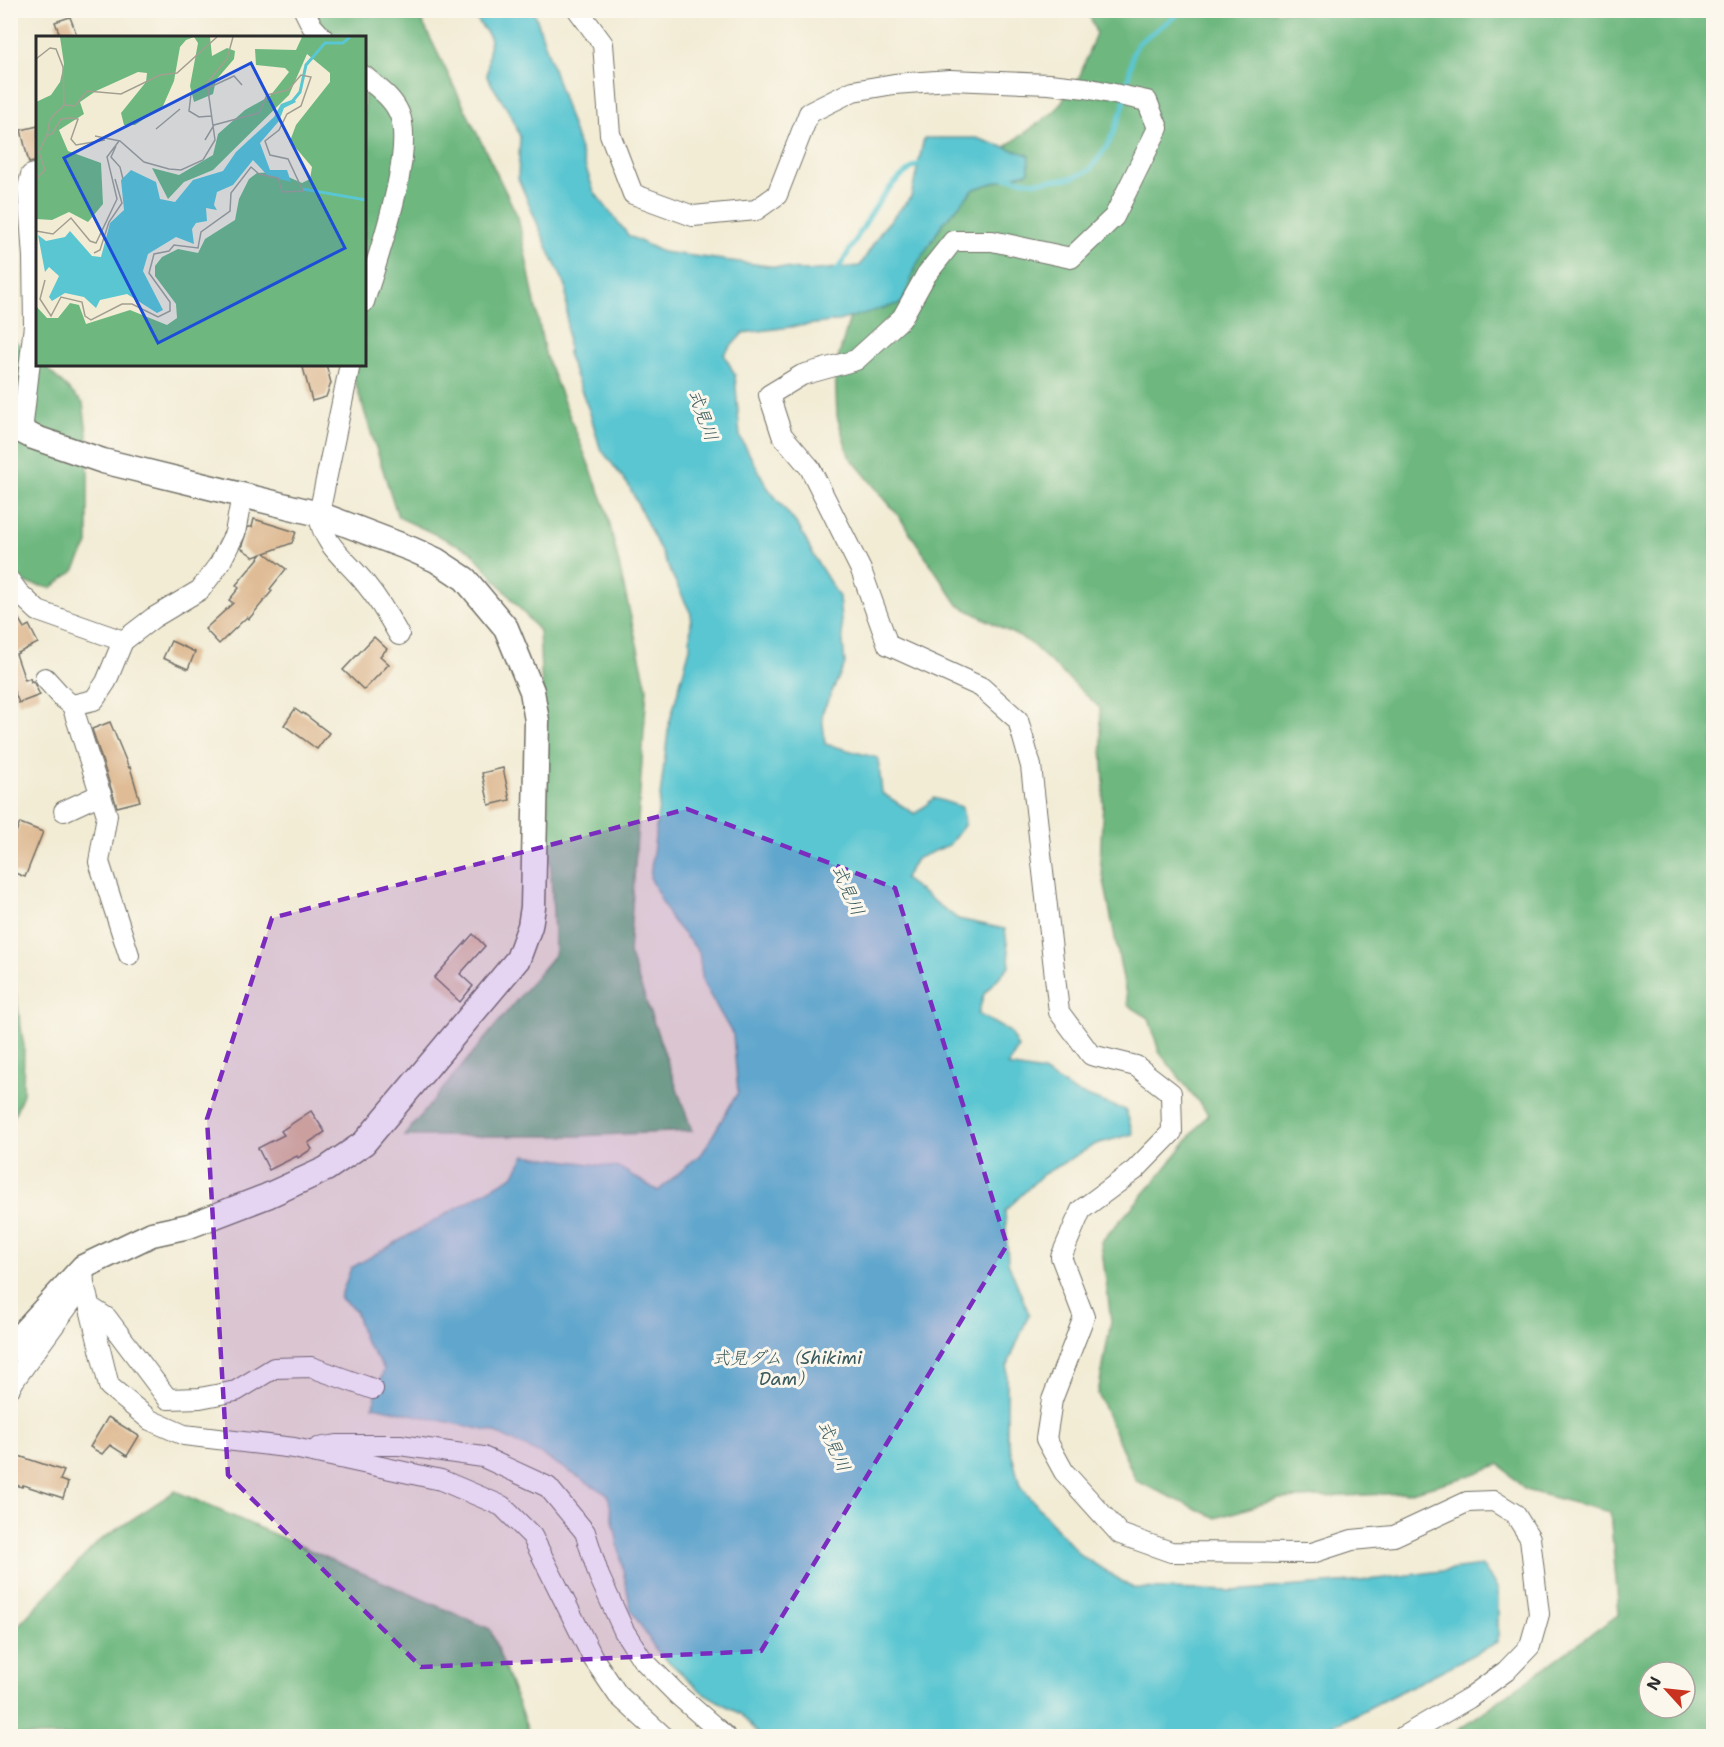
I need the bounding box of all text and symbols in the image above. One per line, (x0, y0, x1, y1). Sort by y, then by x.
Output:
inset map (36, 36, 366, 366)
water label: 式見川 (682, 386, 724, 444)
water label: 式見川 (826, 860, 870, 920)
water label: 式見ダム（Shikimi Dam） (712, 1346, 863, 1391)
water label: 式見川 (812, 1416, 856, 1476)
north arrow (1637, 1660, 1697, 1720)
text: N (1642, 1673, 1666, 1694)

